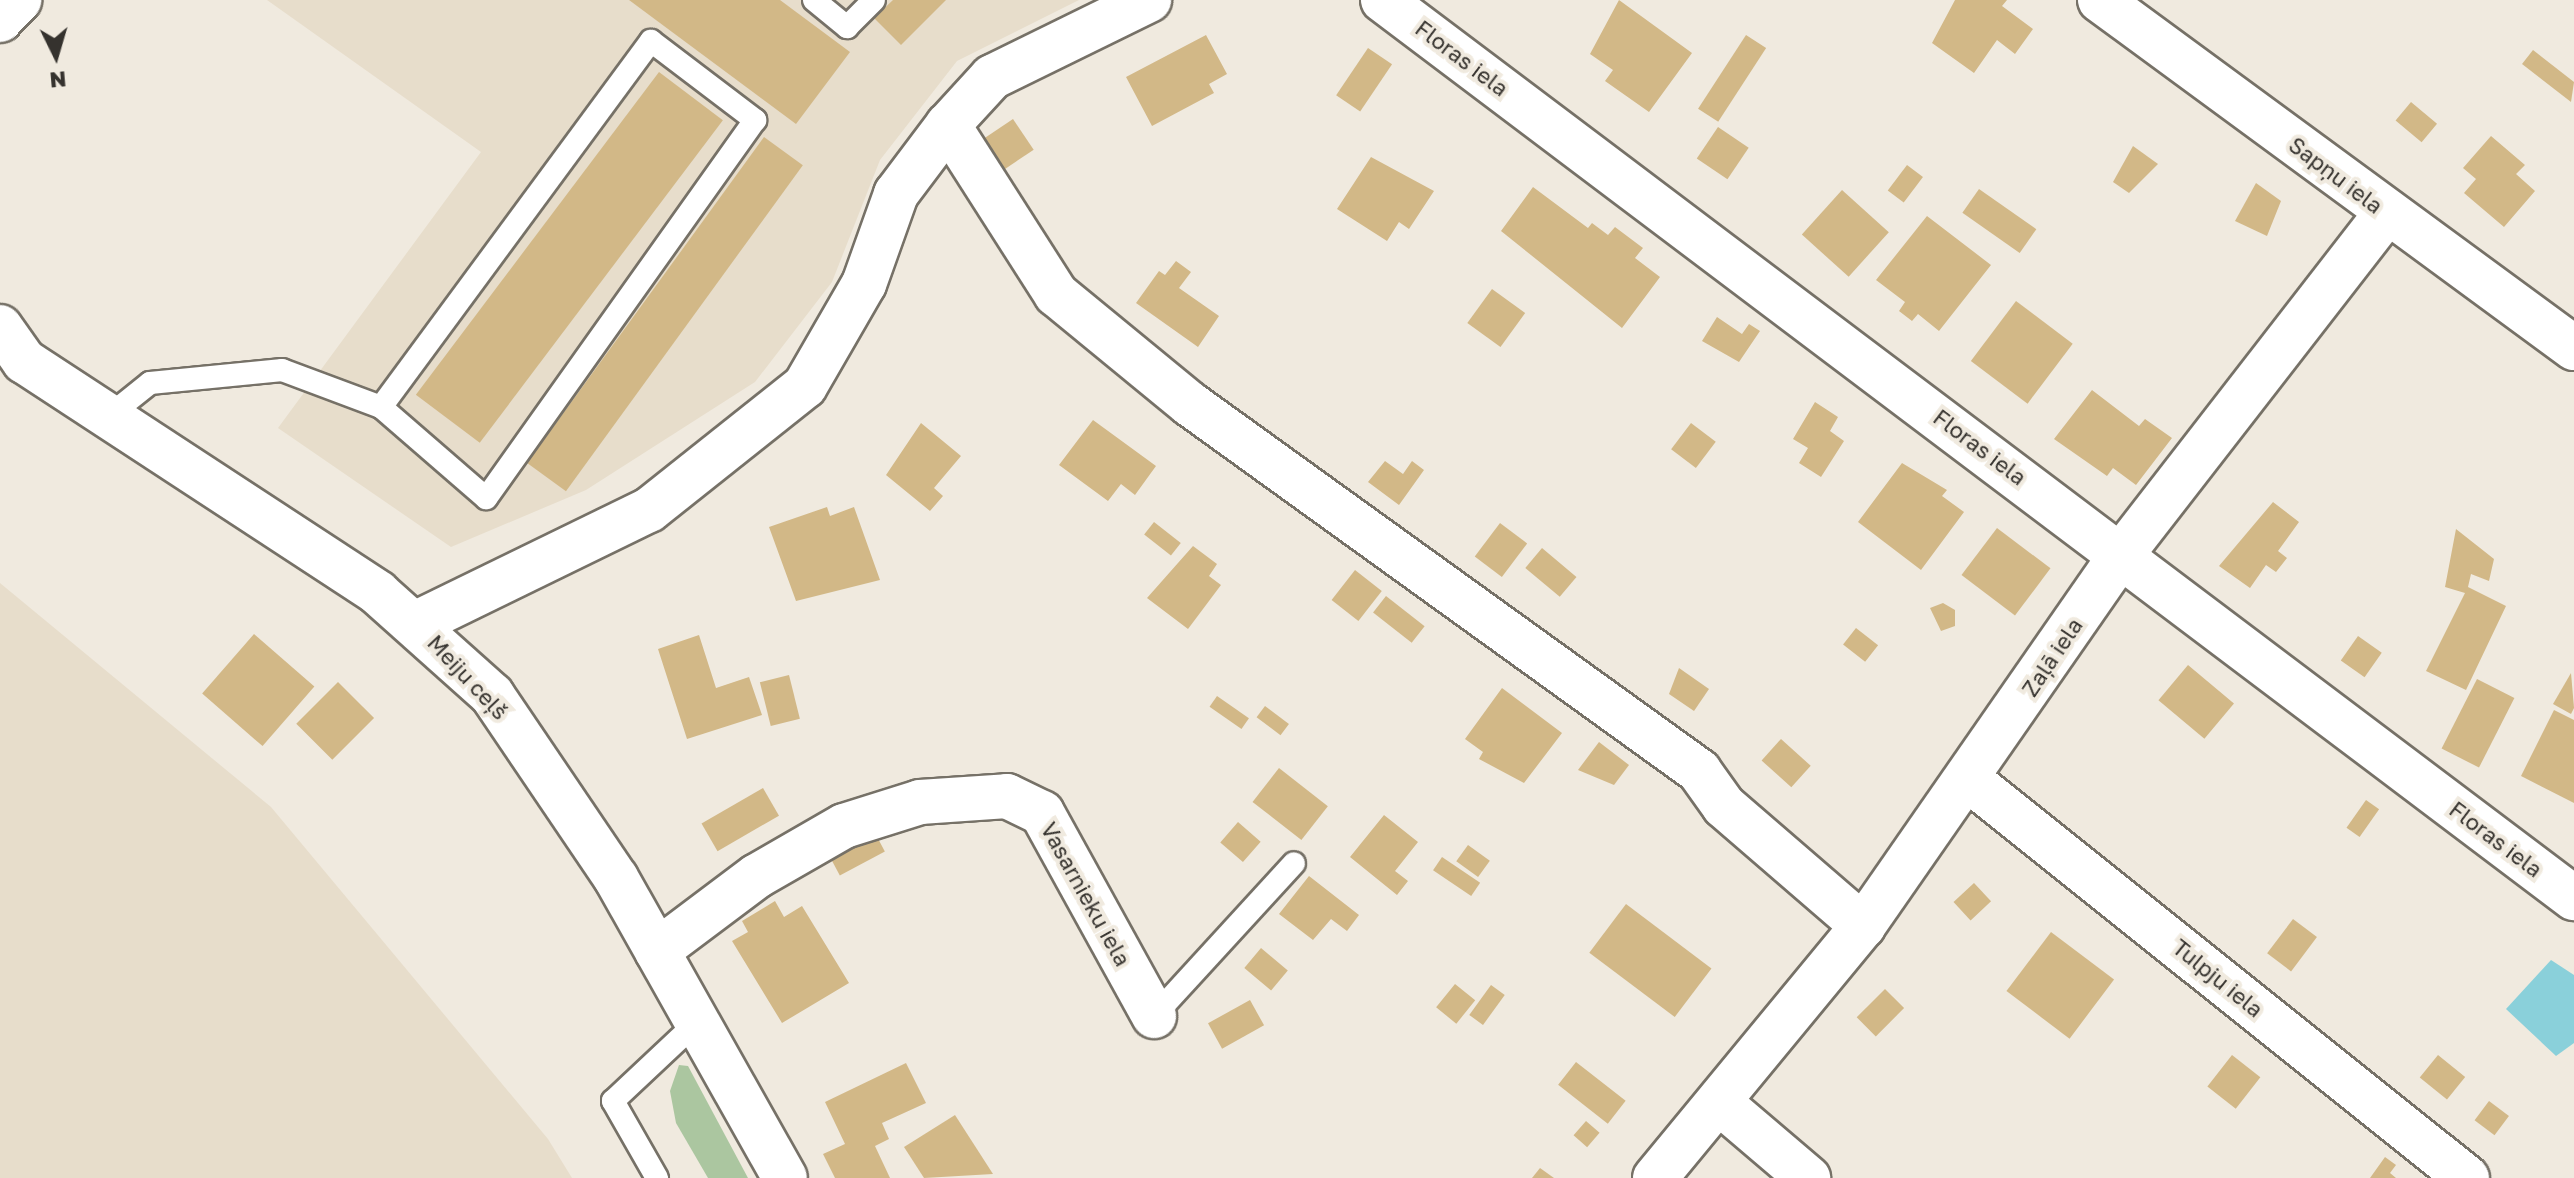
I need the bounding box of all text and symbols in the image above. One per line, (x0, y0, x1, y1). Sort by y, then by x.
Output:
street label: Floras iela (1410, 15, 1514, 101)
north arrow (16, 16, 96, 96)
text: N (49, 66, 68, 95)
street label: Sapņu iela (2284, 131, 2388, 219)
street label: Floras iela (1928, 404, 2032, 490)
street label: Zaļā iela (2016, 613, 2088, 701)
street label: Meiju ceļš (422, 629, 514, 725)
street label: Floras iela (2444, 796, 2548, 882)
street label: Vasarnieku iela (1036, 818, 1136, 970)
street label: Tulpju iela (2168, 934, 2268, 1022)

